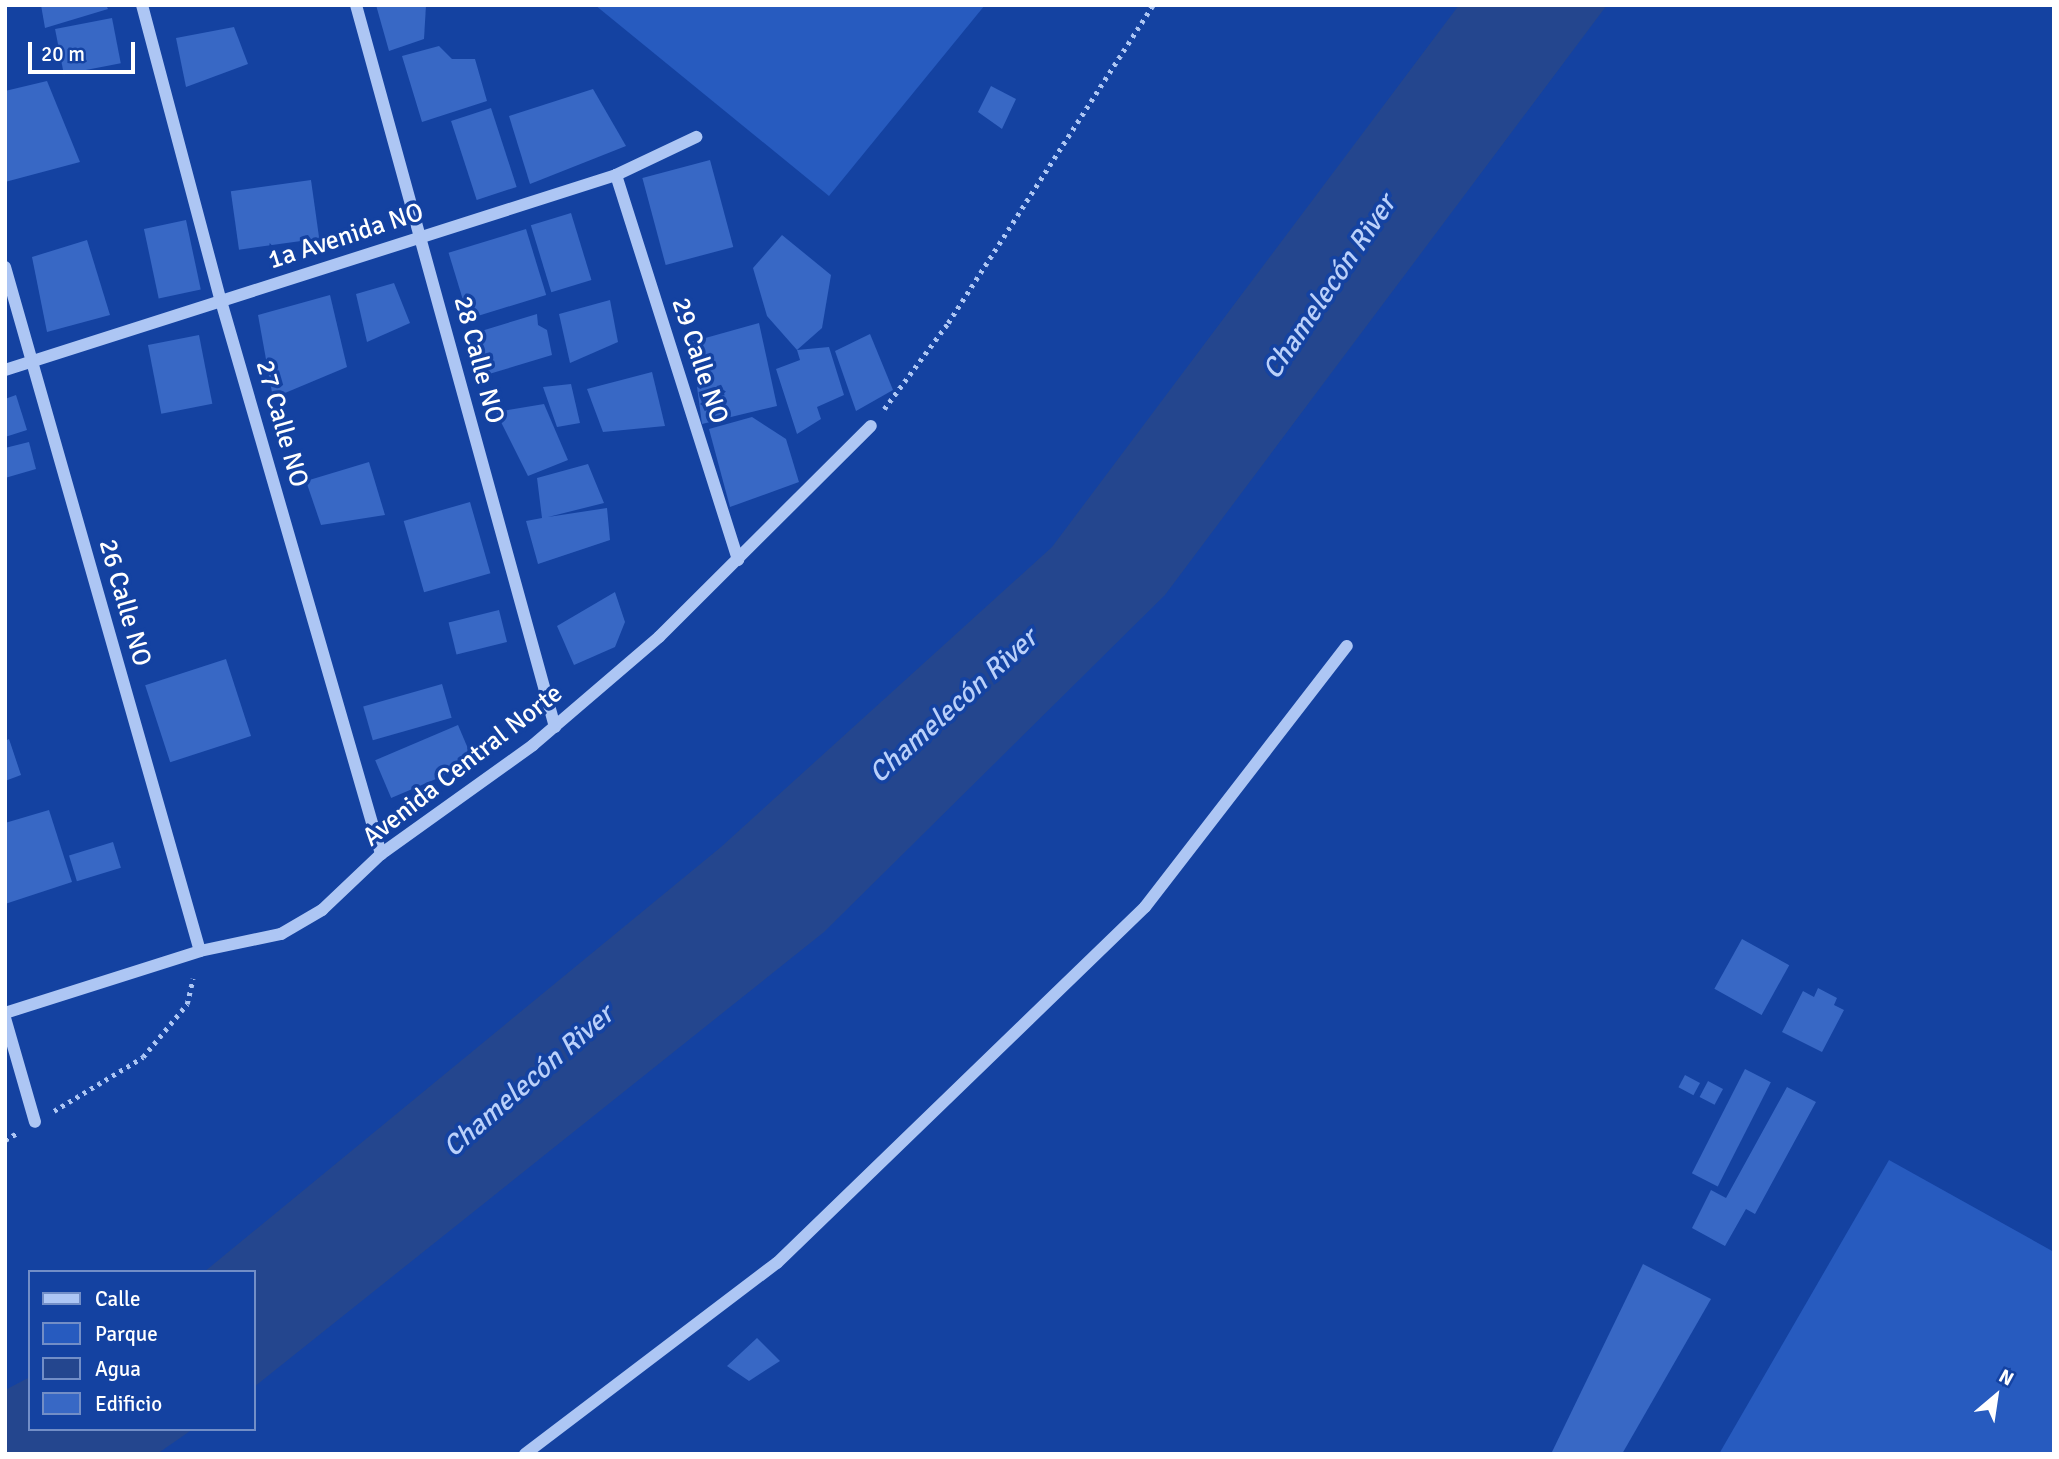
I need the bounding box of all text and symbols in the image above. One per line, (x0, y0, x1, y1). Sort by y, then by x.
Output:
scale bar (32, 28, 138, 72)
text: 20 m (41, 41, 85, 67)
water label: Chamelecón River (1255, 189, 1403, 385)
street label: 1a Avenida NO (264, 197, 428, 277)
street label: 28 Calle NO (446, 293, 510, 427)
street label: 29 Calle NO (664, 294, 734, 428)
street label: 27 Calle NO (248, 357, 314, 491)
street label: 26 Calle NO (91, 536, 157, 670)
water label: Chamelecón River (862, 622, 1044, 790)
street label: Avenida Central Norte (357, 678, 569, 854)
water label: Chamelecón River (436, 998, 620, 1164)
legend (28, 1270, 256, 1431)
text: Calle (95, 1286, 141, 1312)
text: Parque (95, 1321, 158, 1347)
text: Agua (95, 1356, 141, 1382)
north arrow (1961, 1361, 2031, 1431)
text: N (1995, 1364, 2018, 1391)
text: Edificio (95, 1391, 162, 1417)

